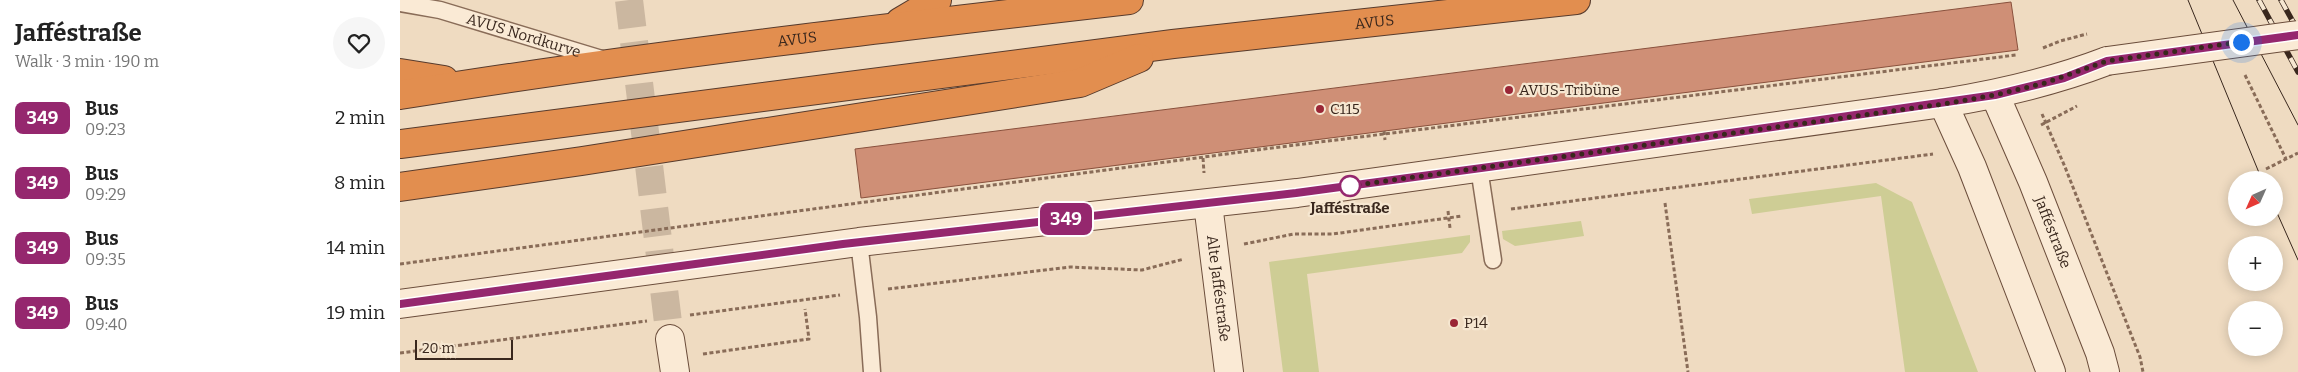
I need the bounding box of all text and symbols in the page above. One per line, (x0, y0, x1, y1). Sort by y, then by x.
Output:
street label: AVUS Nordkurve (464, 10, 583, 61)
street label: AVUS (1354, 11, 1395, 33)
button: heart (333, 17, 385, 69)
text: Jafféstraße (15, 19, 142, 47)
street label: AVUS (776, 28, 818, 51)
your location (2229, 30, 2254, 55)
text: Walk · 3 min · 190 m (15, 52, 159, 71)
place label: AVUS-Tribüne (1519, 81, 1620, 99)
marker: AVUS-Tribüne (1503, 84, 1515, 96)
text: Bus (85, 97, 119, 120)
place label: C115 (1330, 100, 1360, 118)
marker: C115 (1314, 103, 1326, 115)
text: 2 min (335, 106, 385, 129)
text: 349 (27, 107, 58, 129)
text: 09:23 (85, 120, 126, 139)
text: Bus (85, 162, 119, 185)
text: 8 min (334, 171, 385, 194)
north arrow (2228, 171, 2282, 226)
map controls (2228, 171, 2283, 356)
text: 349 (27, 172, 58, 194)
marker: Jafféstraße (1339, 175, 1361, 197)
text: 09:29 (85, 185, 126, 204)
street label: Jafféstraße (2030, 193, 2075, 271)
place label: Jafféstraße (1309, 199, 1390, 217)
line badge: 349 (1037, 203, 1095, 235)
text: 349 (1050, 208, 1082, 230)
text: Bus (85, 227, 119, 250)
street label: Alte Jafféstraße (1203, 234, 1234, 343)
text: 14 min (327, 236, 385, 259)
button: + (2228, 236, 2283, 291)
text: 349 (27, 237, 58, 259)
text: 09:35 (85, 250, 126, 269)
text: Bus (85, 292, 119, 315)
text: 19 min (327, 301, 385, 324)
button: − (2228, 301, 2283, 356)
text: 349 (27, 302, 58, 324)
place label: P14 (1464, 314, 1488, 332)
text: 09:40 (85, 315, 128, 334)
marker: P14 (1448, 317, 1460, 329)
scale bar (415, 337, 512, 360)
text: 20 m (422, 340, 455, 357)

